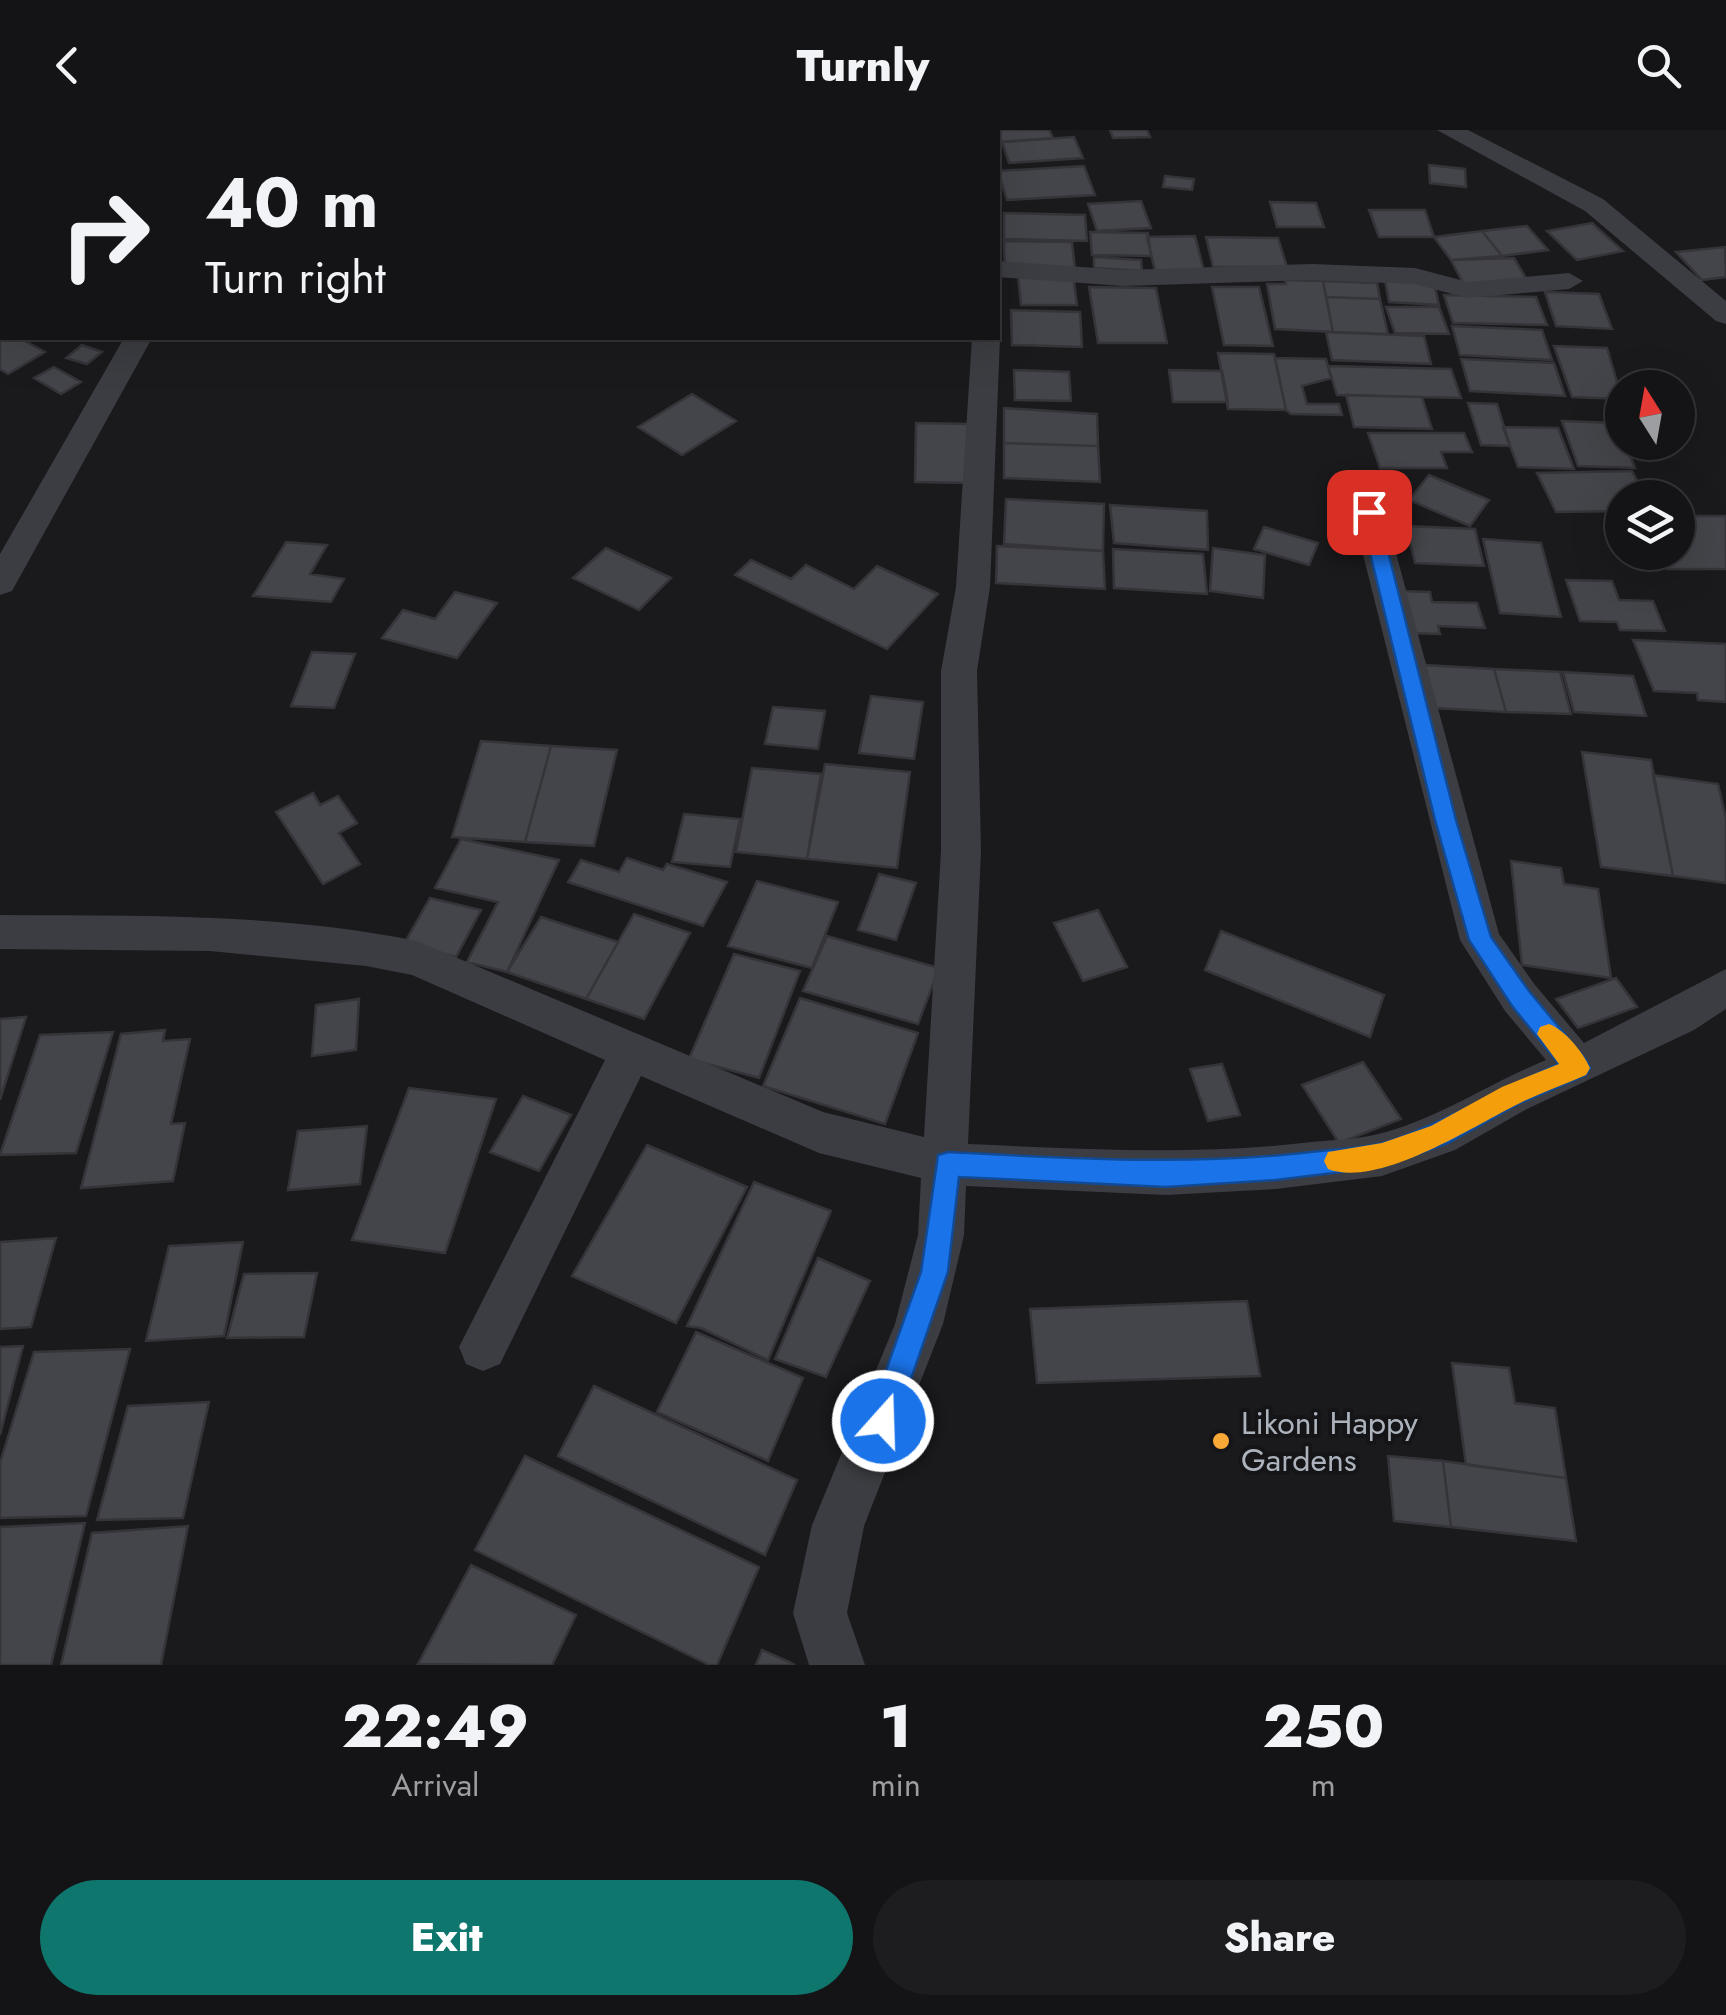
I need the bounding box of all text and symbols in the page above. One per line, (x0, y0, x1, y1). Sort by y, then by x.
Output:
text: Turnly (797, 33, 929, 98)
icon: back (40, 38, 95, 93)
icon: search (1631, 38, 1686, 93)
text: 40 m (205, 152, 379, 253)
icon: right (40, 170, 170, 300)
text: Turn right (205, 245, 386, 310)
north arrow (1605, 370, 1695, 460)
map controls (1605, 370, 1695, 570)
pin (1327, 470, 1412, 555)
button: layers (1605, 480, 1695, 570)
icon: arrive (1342, 485, 1397, 540)
position arrow (831, 1369, 935, 1473)
place label: Likoni Happy Gardens (1241, 1400, 1419, 1483)
marker: Likoni Happy Gardens (1210, 1430, 1232, 1452)
text: 22:49 (342, 1683, 529, 1770)
text: 1 (880, 1683, 912, 1770)
text: 250 (1262, 1683, 1384, 1770)
text: Arrival (391, 1762, 479, 1808)
text: min (871, 1762, 921, 1808)
text: m (1311, 1762, 1336, 1808)
button: Exit (40, 1880, 853, 1995)
button: Share (873, 1880, 1686, 1995)

